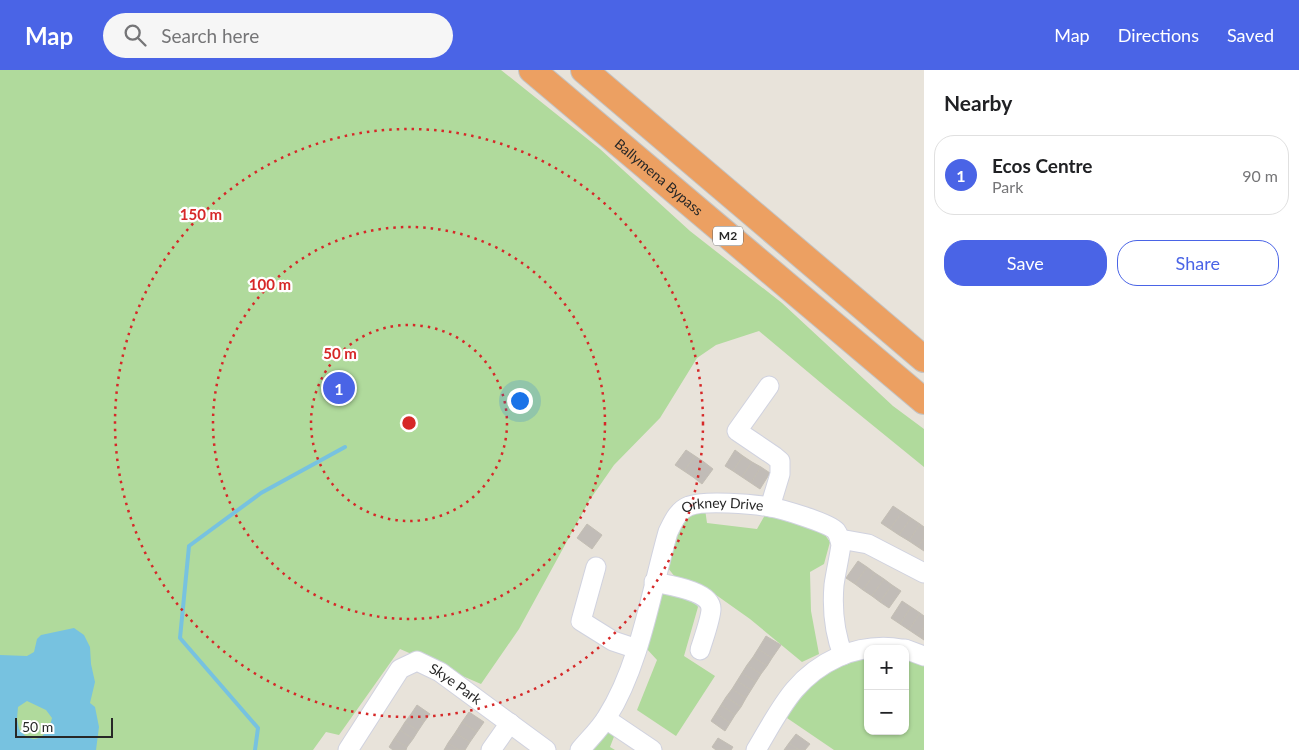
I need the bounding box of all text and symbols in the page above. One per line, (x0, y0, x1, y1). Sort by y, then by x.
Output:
search box (103, 13, 453, 58)
text: Map (25, 21, 73, 50)
icon: search (121, 21, 149, 49)
text: Search here (161, 24, 259, 47)
text: Map (1054, 24, 1090, 46)
text: Directions (1118, 24, 1199, 46)
text: Saved (1227, 24, 1274, 46)
text: Nearby (944, 90, 1012, 115)
street label: Ballymena Bypass (612, 135, 707, 219)
text: Ecos Centre (992, 154, 1093, 177)
text: 1 (956, 166, 966, 185)
text: 90 m (1242, 166, 1278, 185)
text: Park (992, 177, 1023, 196)
text: 150 m (180, 205, 222, 223)
road number: M2 (713, 227, 743, 246)
button: Save (944, 240, 1107, 286)
button: Share (1117, 240, 1279, 286)
text: 100 m (249, 275, 291, 293)
text: 50 m (323, 344, 357, 362)
pin: 1 (323, 369, 355, 407)
your location (507, 388, 533, 414)
centre of rings (400, 414, 418, 432)
street label: Orkney Drive (678, 494, 764, 516)
map controls (864, 645, 909, 735)
button: + (864, 645, 909, 690)
street label: Skye Park (427, 659, 486, 708)
button: − (864, 690, 909, 735)
scale bar (15, 715, 112, 738)
text: 50 m (22, 718, 53, 735)

